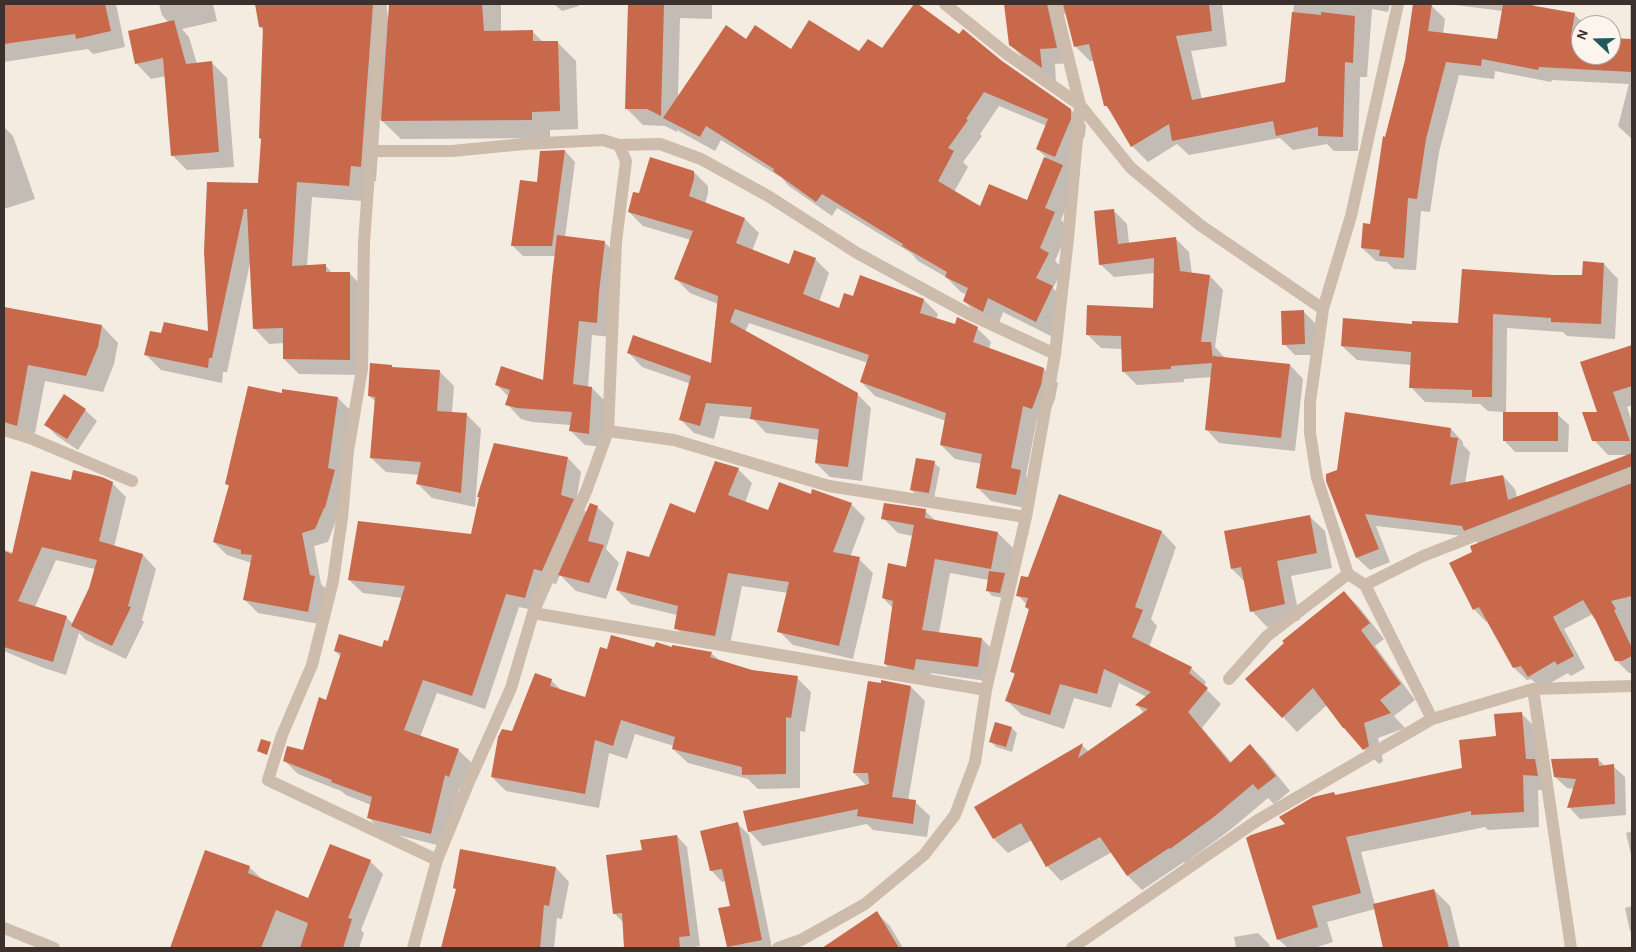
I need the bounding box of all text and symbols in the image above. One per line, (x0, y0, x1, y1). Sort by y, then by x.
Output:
north arrow (1571, 15, 1621, 65)
text: N (1573, 27, 1592, 43)

